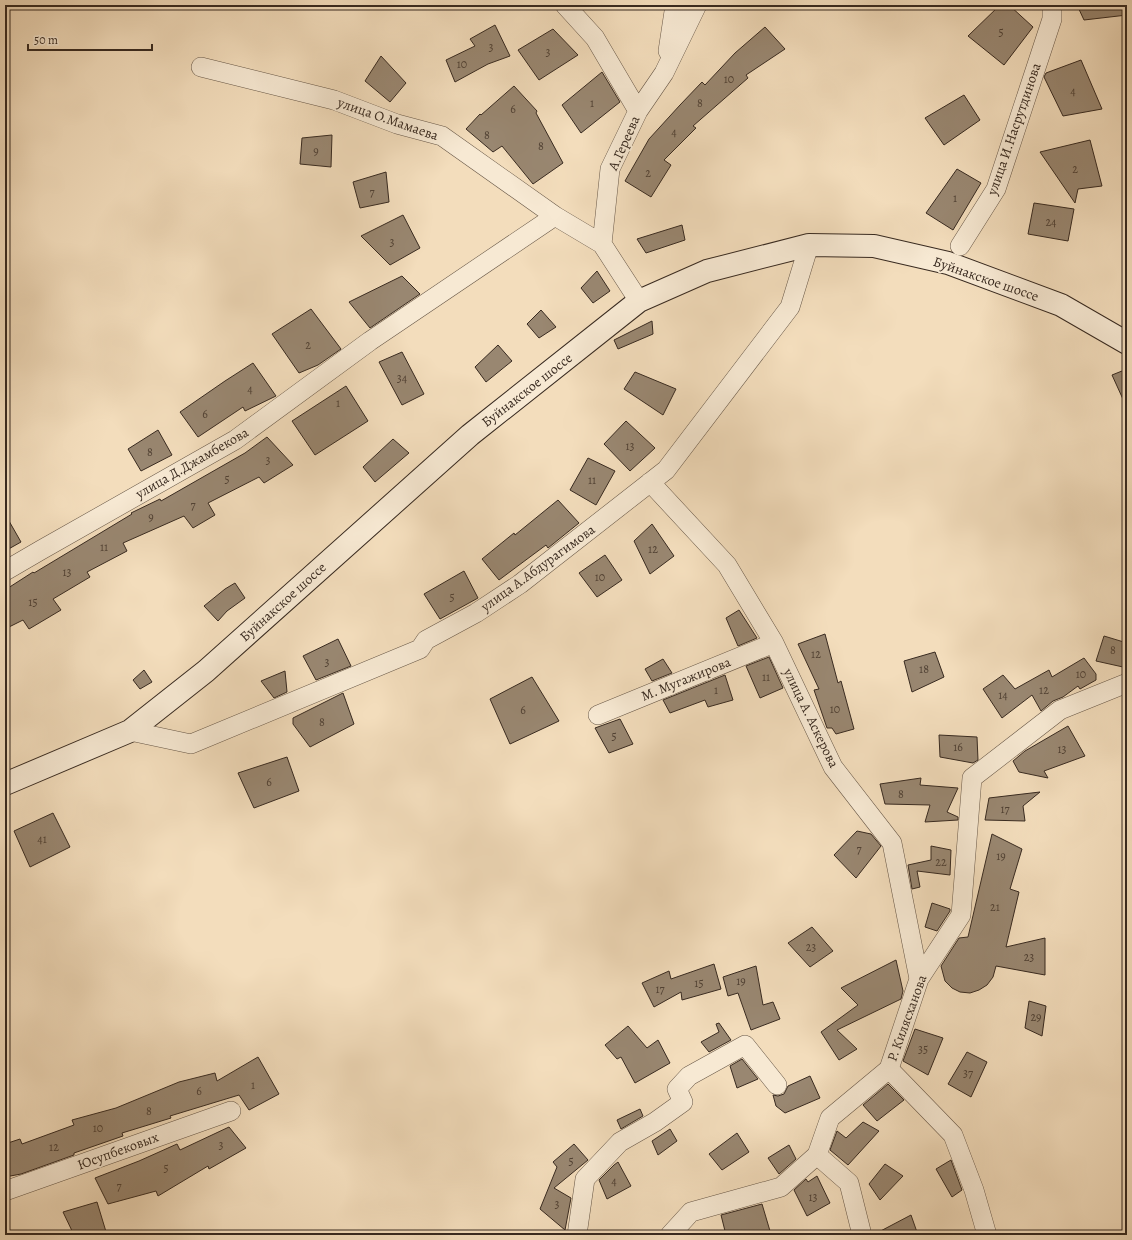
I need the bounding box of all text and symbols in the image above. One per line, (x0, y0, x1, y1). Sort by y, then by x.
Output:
house number: 5 (998, 24, 1004, 40)
scale bar (28, 26, 152, 52)
text: 50 m (34, 32, 58, 48)
house number: 3 (489, 39, 494, 55)
house number: 3 (546, 44, 551, 60)
house number: 10 (457, 56, 467, 72)
street label: улица И.Насрутдинова (982, 60, 1046, 199)
house number: 10 (724, 71, 734, 87)
house number: 4 (1070, 83, 1076, 99)
street label: улица О.Мамаева (334, 93, 441, 145)
house number: 1 (590, 95, 594, 111)
house number: 8 (697, 95, 703, 111)
house number: 6 (510, 101, 516, 117)
street label: A.Гереева (603, 112, 645, 174)
house number: 4 (671, 124, 677, 140)
house number: 8 (484, 127, 490, 143)
house number: 8 (538, 138, 544, 154)
house number: 9 (313, 143, 319, 159)
house number: 2 (1072, 161, 1078, 177)
house number: 2 (645, 165, 651, 181)
house number: 7 (369, 184, 375, 200)
house number: 1 (953, 190, 957, 206)
house number: 24 (1045, 214, 1057, 230)
house number: 3 (390, 234, 395, 250)
street label: Буйнакское шоссе (931, 252, 1041, 306)
house number: 2 (305, 337, 311, 353)
street label: Буйнакское шоссе (478, 349, 576, 431)
house number: 34 (397, 370, 408, 386)
house number: 4 (247, 381, 253, 397)
house number: 1 (336, 395, 340, 411)
house number: 6 (202, 406, 208, 422)
street label: улица Д.Джамбекова (131, 423, 253, 504)
house number: 13 (625, 438, 635, 454)
house number: 8 (147, 444, 153, 460)
house number: 3 (266, 452, 271, 468)
house number: 5 (224, 471, 230, 487)
house number: 11 (588, 472, 596, 488)
house number: 7 (190, 497, 196, 513)
house number: 9 (148, 509, 154, 525)
street label: улица А.Абдурагимова (476, 520, 599, 617)
house number: 11 (100, 539, 108, 555)
house number: 12 (648, 541, 658, 557)
street label: Буйнакское шоссе (236, 558, 330, 646)
house number: 13 (62, 564, 72, 580)
house number: 10 (595, 569, 605, 585)
house number: 5 (449, 589, 455, 605)
house number: 15 (28, 594, 38, 610)
house number: 8 (1110, 642, 1116, 658)
house number: 12 (811, 646, 821, 662)
street label: М. Мугажирова (638, 652, 734, 706)
house number: 3 (325, 654, 330, 670)
house number: 18 (919, 661, 929, 677)
street label: улица А. Аскерова (778, 664, 844, 771)
house number: 10 (1076, 666, 1086, 682)
house number: 11 (762, 669, 770, 685)
house number: 1 (714, 682, 718, 698)
house number: 12 (1039, 682, 1049, 698)
house number: 14 (998, 687, 1008, 703)
house number: 10 (830, 701, 840, 717)
house number: 6 (520, 702, 526, 718)
house number: 8 (319, 714, 325, 730)
house number: 5 (611, 728, 617, 744)
house number: 16 (953, 739, 963, 755)
house number: 13 (1057, 741, 1067, 757)
house number: 6 (266, 774, 272, 790)
house number: 8 (898, 786, 904, 802)
house number: 17 (1000, 801, 1011, 817)
house number: 41 (37, 831, 47, 847)
house number: 7 (856, 841, 862, 857)
house number: 19 (996, 848, 1006, 864)
house number: 22 (935, 854, 947, 870)
house number: 21 (990, 899, 1000, 915)
house number: 23 (806, 939, 816, 955)
house number: 23 (1024, 949, 1034, 965)
street label: Р. Килясханова (883, 972, 932, 1064)
house number: 19 (736, 973, 746, 989)
house number: 15 (694, 975, 704, 991)
house number: 17 (655, 981, 666, 997)
house number: 29 (1030, 1009, 1042, 1025)
house number: 35 (918, 1041, 928, 1057)
house number: 37 (963, 1065, 974, 1081)
house number: 1 (251, 1077, 255, 1093)
house number: 6 (196, 1083, 202, 1099)
house number: 8 (146, 1103, 152, 1119)
house number: 10 (93, 1120, 103, 1136)
street label: Юсупбековых (75, 1127, 161, 1174)
house number: 3 (219, 1137, 224, 1153)
house number: 12 (49, 1139, 59, 1155)
house number: 5 (568, 1153, 574, 1169)
house number: 5 (163, 1160, 169, 1176)
house number: 4 (611, 1173, 617, 1189)
house number: 7 (116, 1178, 122, 1194)
house number: 13 (808, 1189, 818, 1205)
house number: 3 (555, 1196, 560, 1212)

